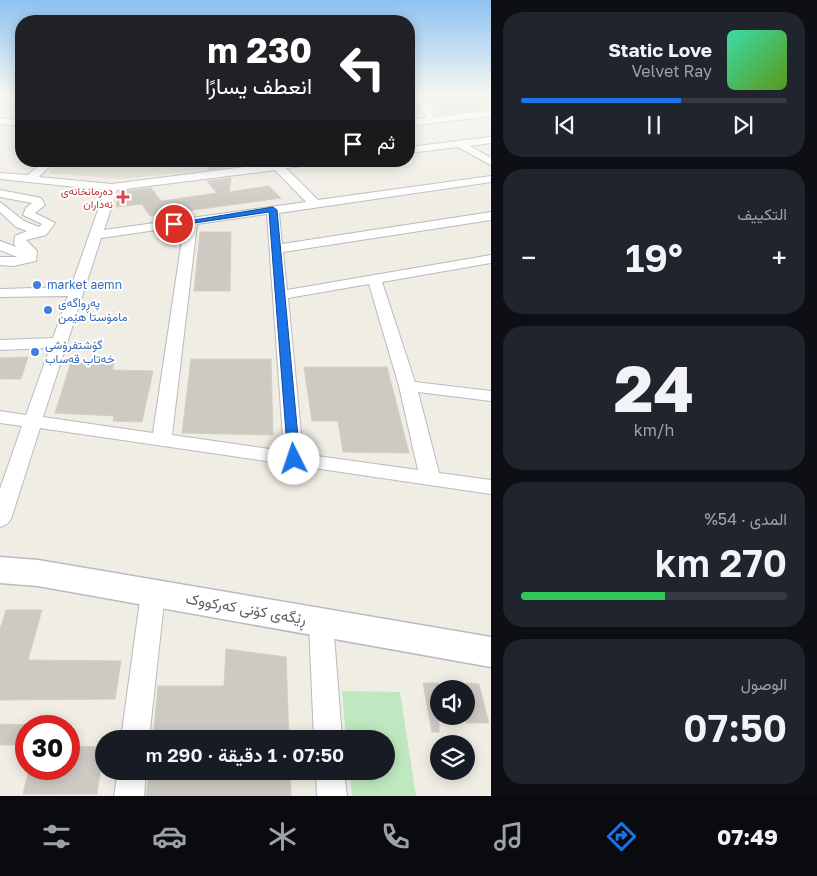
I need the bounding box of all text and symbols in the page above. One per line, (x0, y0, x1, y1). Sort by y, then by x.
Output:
text: 230 m (207, 29, 312, 71)
icon: left (330, 35, 395, 100)
text: Static Love (608, 38, 712, 61)
text: Velvet Ray (631, 61, 712, 81)
text: انعطف يسارًا (205, 72, 312, 99)
icon: previous (551, 111, 579, 139)
icon: pause (640, 111, 668, 139)
icon: next (729, 111, 757, 139)
icon: arrive (339, 130, 367, 158)
text: ثم (377, 130, 395, 153)
place label: دەرمانخانەی نەداران (61, 184, 113, 211)
marker: دەرمانخانەی نەداران (117, 191, 129, 203)
pin (153, 203, 195, 245)
text: التكييف (737, 204, 787, 224)
icon: arrive (160, 210, 188, 238)
text: 19° (625, 235, 683, 280)
text: − (521, 241, 536, 274)
text: + (772, 241, 787, 274)
place label: market aemn (47, 277, 122, 292)
marker: market aemn (31, 279, 43, 291)
place label: پەڕواگەی مامۆستا هێمن (58, 295, 128, 325)
marker: پەڕواگەی مامۆستا هێمن (42, 304, 54, 316)
place label: گۆشتفرۆشی خەتاب قەساب (45, 337, 115, 366)
marker: گۆشتفرۆشی خەتاب قەساب (29, 346, 41, 358)
text: 24 (614, 348, 694, 426)
text: km/h (634, 420, 674, 440)
position arrow (267, 432, 319, 484)
text: المدى · 54% (704, 509, 787, 529)
text: 270 km (655, 540, 787, 585)
street label: ڕێگەی کۆنی کەرکووک (184, 589, 308, 631)
text: الوصول (741, 674, 787, 694)
map controls (430, 680, 475, 780)
button: sound (430, 680, 475, 725)
text: 07:50 (683, 705, 787, 750)
speed limit sign: 30 (15, 715, 80, 780)
button: layers (430, 735, 475, 780)
text: 07:50 · 1 دقيقة · 290 m (146, 743, 344, 766)
icon: filters (39, 819, 74, 854)
icon: car (152, 819, 187, 854)
icon: climate (265, 819, 300, 854)
icon: phone (378, 819, 413, 854)
icon: music (491, 819, 526, 854)
icon: directions (604, 819, 639, 854)
text: 07:49 (717, 823, 778, 850)

